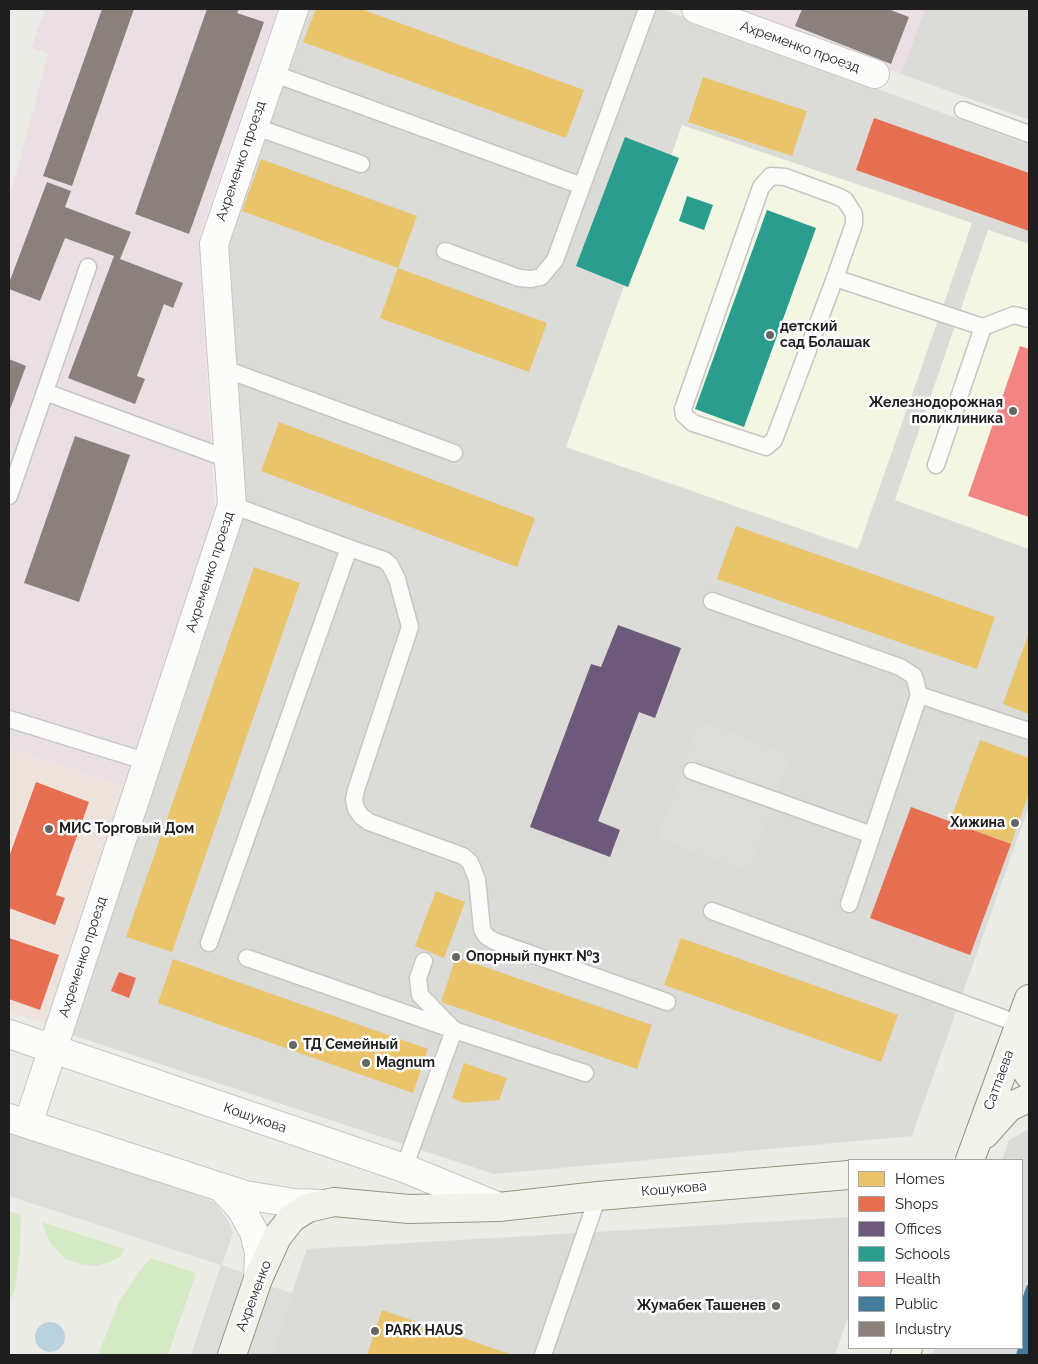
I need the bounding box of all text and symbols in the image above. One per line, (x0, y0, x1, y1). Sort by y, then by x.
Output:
street label: Ахременко проезд (738, 18, 862, 76)
street label: Ахременко проезд (213, 99, 269, 223)
place label: детский сад Болашак (780, 319, 870, 352)
marker: детский сад Болашак (764, 329, 776, 341)
place label: Железнодорожная поликлиника (869, 395, 1003, 428)
marker: Железнодорожная поликлиника (1007, 405, 1019, 417)
street label: Ахременко проезд (183, 509, 237, 635)
place label: Хижина (950, 815, 1005, 831)
marker: Хижина (1009, 817, 1021, 829)
place label: МИС Торговый Дом (59, 821, 194, 837)
marker: МИС Торговый Дом (43, 823, 55, 835)
street label: Ахременко проезд (56, 894, 110, 1020)
place label: Опорный пункт №3 (466, 949, 600, 965)
marker: Опорный пункт №3 (450, 951, 462, 963)
place label: ТД Семейный (303, 1037, 398, 1053)
marker: ТД Семейный (287, 1039, 299, 1051)
street label: Сатпаева (980, 1048, 1018, 1112)
place label: Magnum (376, 1055, 435, 1071)
marker: Magnum (360, 1057, 372, 1069)
street label: Кошукова (221, 1099, 289, 1137)
legend (848, 1159, 1023, 1349)
text: Homes (895, 1170, 945, 1188)
street label: Кошукова (640, 1178, 708, 1200)
text: Shops (895, 1195, 938, 1213)
text: Offices (895, 1220, 942, 1238)
text: Schools (895, 1245, 950, 1263)
street label: Ахременко (233, 1258, 275, 1334)
text: Health (895, 1270, 941, 1288)
text: Public (895, 1295, 938, 1313)
place label: Жумабек Ташенев (637, 1298, 766, 1314)
marker: Жумабек Ташенев (770, 1300, 782, 1312)
text: Industry (895, 1320, 951, 1338)
place label: PARK HAUS (385, 1323, 463, 1339)
marker: PARK HAUS (369, 1325, 381, 1337)

